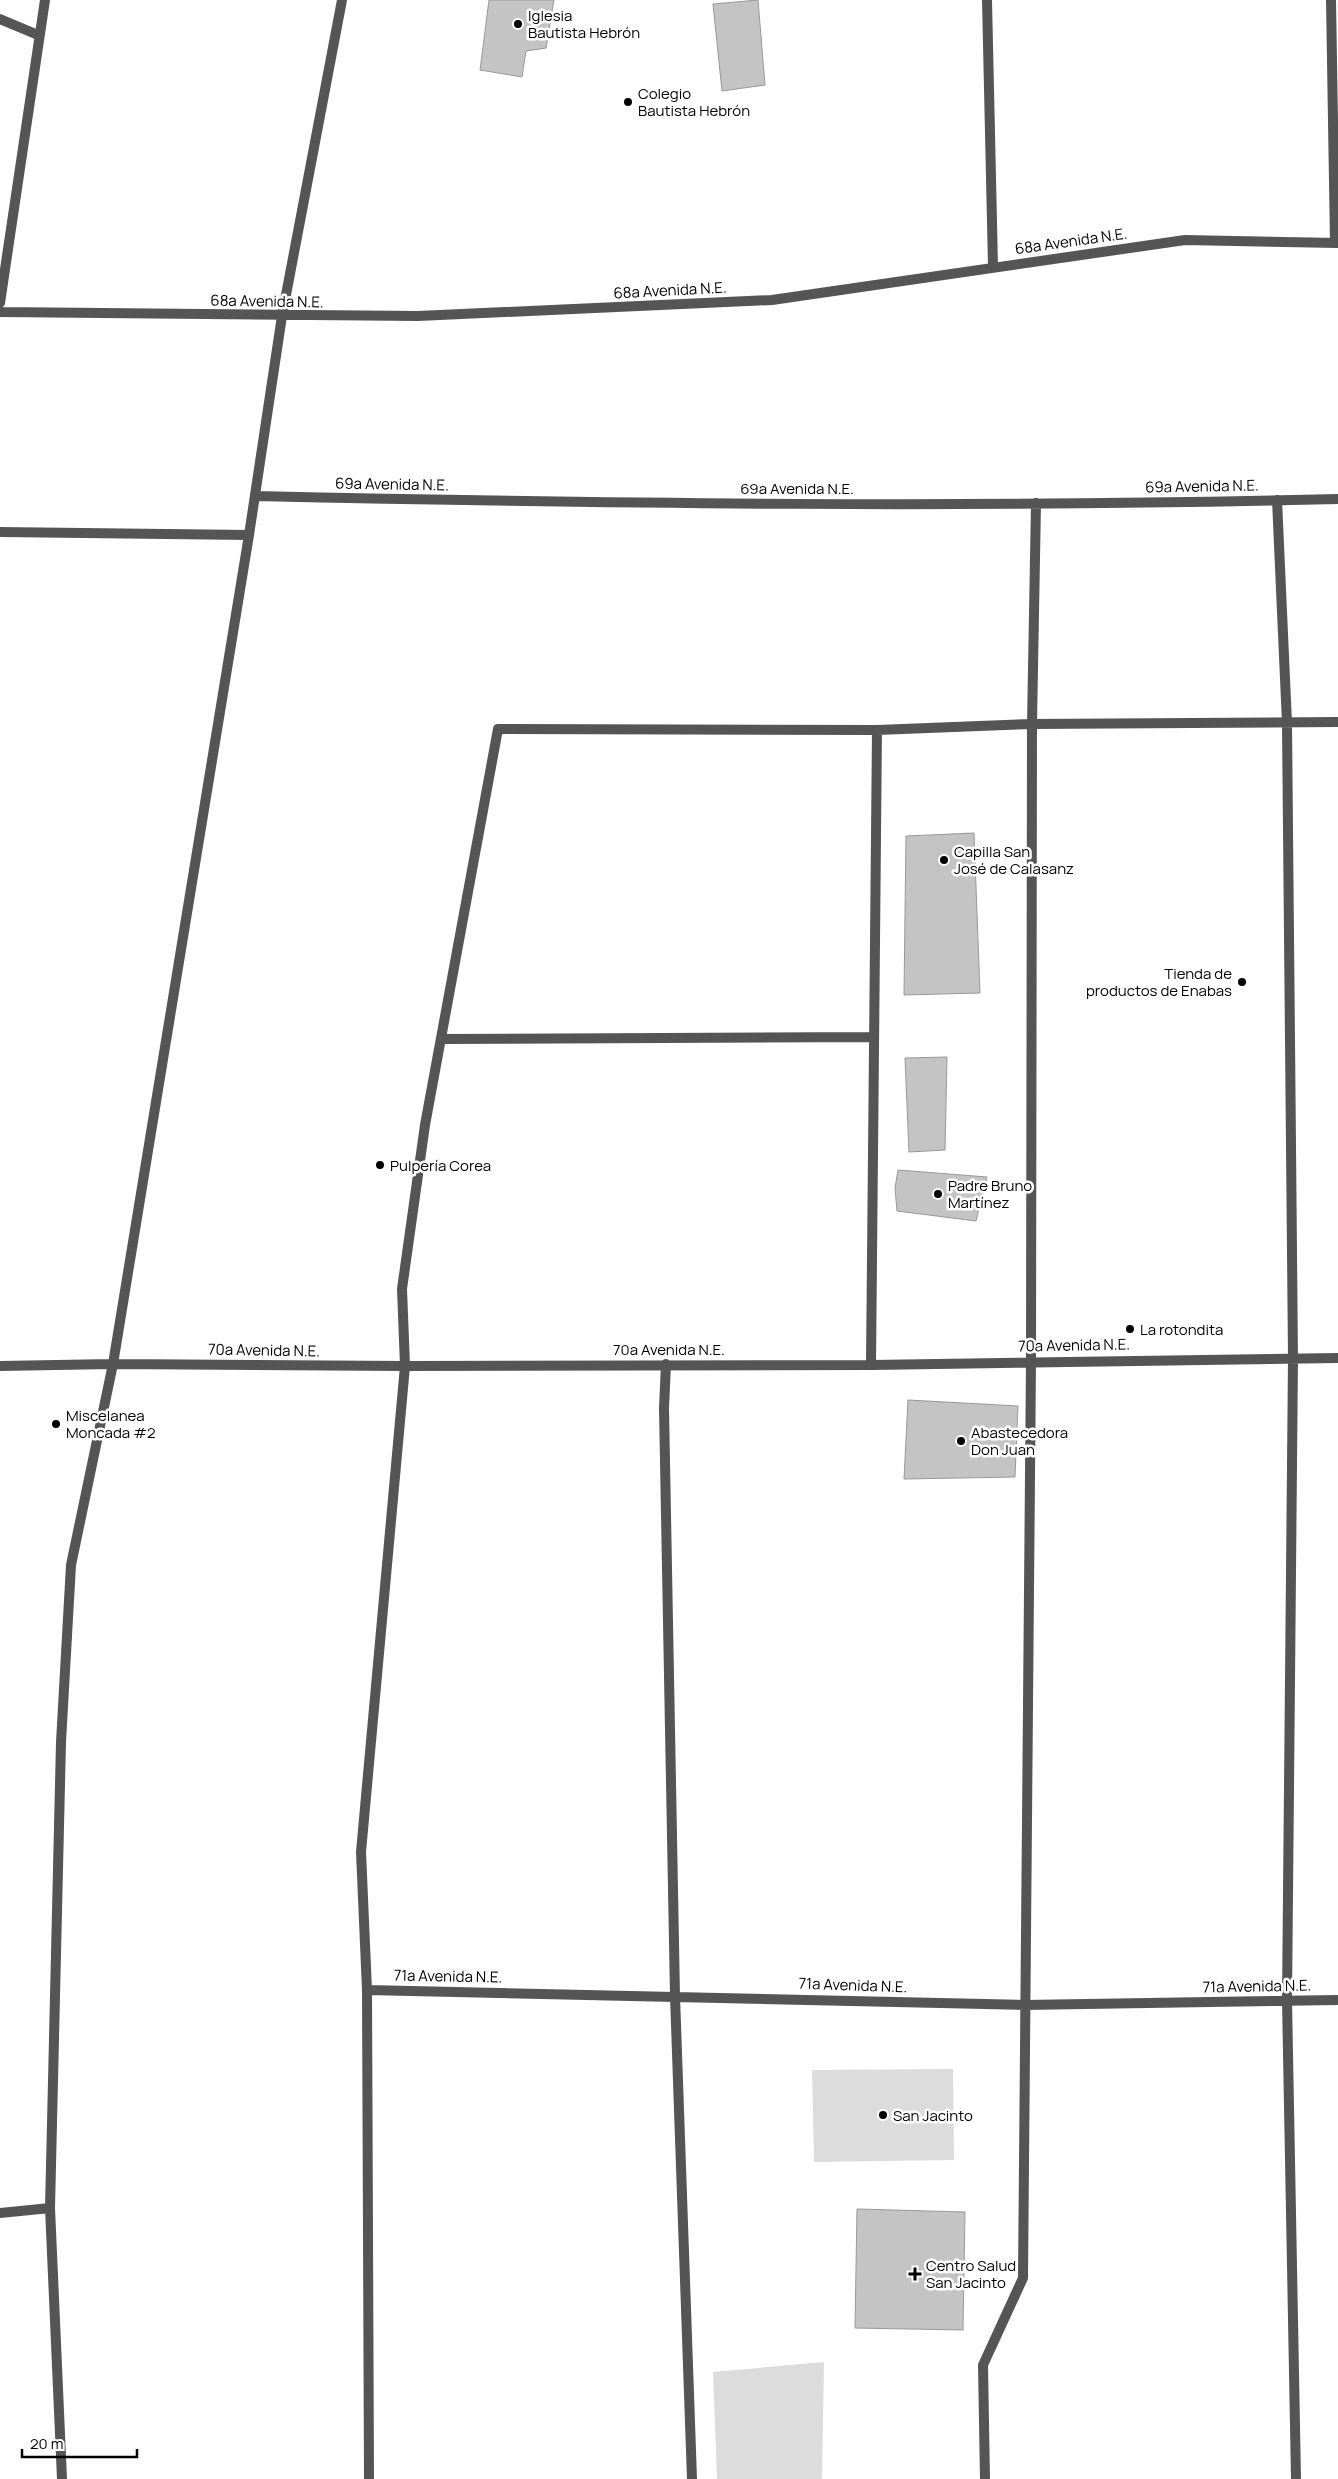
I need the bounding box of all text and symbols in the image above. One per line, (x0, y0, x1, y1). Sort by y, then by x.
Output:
place label: Iglesia Bautista Hebrón (528, 5, 640, 43)
marker: Iglesia Bautista Hebrón (512, 18, 524, 30)
place label: Colegio Bautista Hebrón (638, 83, 750, 121)
marker: Colegio Bautista Hebrón (622, 96, 634, 108)
street label: 68a Avenida N.E. (1014, 223, 1128, 259)
street label: 68a Avenida N.E. (613, 277, 727, 303)
street label: 68a Avenida N.E. (210, 290, 324, 312)
street label: 69a Avenida N.E. (335, 473, 449, 495)
street label: 69a Avenida N.E. (1145, 475, 1259, 497)
street label: 69a Avenida N.E. (740, 478, 854, 499)
place label: Capilla San José de Calasanz (954, 841, 1074, 879)
marker: Capilla San José de Calasanz (938, 854, 950, 866)
place label: Tienda de productos de Enabas (1086, 963, 1232, 1001)
marker: Tienda de productos de Enabas (1236, 976, 1248, 988)
place label: Pulpería Corea (390, 1155, 491, 1176)
marker: Pulpería Corea (374, 1159, 386, 1171)
place label: Padre Bruno Martínez (948, 1175, 1032, 1213)
marker: Padre Bruno Martínez (932, 1188, 944, 1200)
place label: La rotondita (1140, 1319, 1223, 1340)
marker: La rotondita (1124, 1323, 1136, 1335)
street label: 70a Avenida N.E. (1018, 1334, 1130, 1356)
street label: 70a Avenida N.E. (208, 1339, 320, 1361)
street label: 70a Avenida N.E. (613, 1339, 725, 1360)
place label: Miscelanea Moncada #2 (66, 1405, 156, 1443)
marker: Miscelanea Moncada #2 (50, 1418, 62, 1430)
place label: Abastecedora Don Juan (971, 1422, 1068, 1460)
marker: Abastecedora Don Juan (955, 1435, 967, 1447)
street label: 71a Avenida N.E. (394, 1965, 502, 1987)
street label: 71a Avenida N.E. (798, 1973, 908, 1997)
street label: 71a Avenida N.E. (1203, 1975, 1311, 1997)
place label: San Jacinto (893, 2105, 973, 2126)
marker: San Jacinto (877, 2109, 889, 2121)
place label: Centro Salud San Jacinto (926, 2255, 1016, 2293)
marker: Centro Salud San Jacinto (908, 2267, 922, 2281)
scale bar (22, 2426, 138, 2458)
text: 20 m (30, 2433, 63, 2454)

